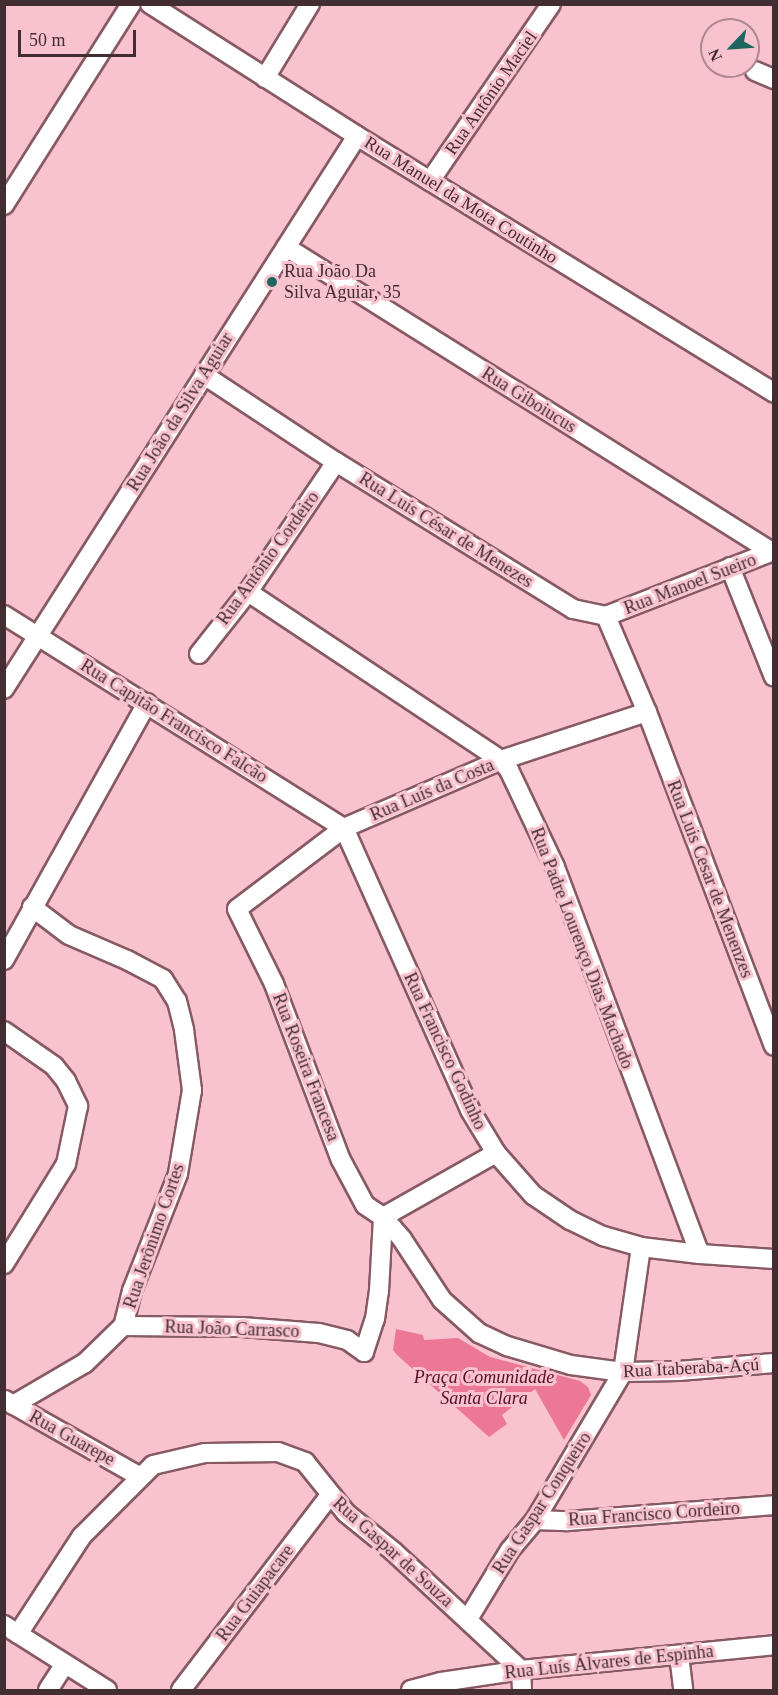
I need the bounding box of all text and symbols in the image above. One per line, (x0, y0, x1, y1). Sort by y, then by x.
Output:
scale bar (21, 18, 140, 56)
north arrow (700, 18, 760, 78)
street label: Rua Antônio Maciel (440, 27, 542, 159)
text: 50 m (29, 30, 66, 50)
text: N (705, 46, 725, 64)
street label: Rua Manuel da Mota Coutinho (360, 131, 562, 269)
place label: Rua João Da Silva Aguiar, 35 (284, 261, 402, 304)
marker: Rua João Da Silva Aguiar, 35 (265, 275, 279, 289)
street label: Rua João da Silva Aguiar (122, 328, 238, 496)
street label: Rua Giboiucus (478, 362, 580, 438)
street label: Rua Luís César de Menezes (355, 468, 537, 592)
street label: Rua Antônio Cordeiro (212, 487, 324, 629)
street label: Rua Manoel Sueiro (621, 549, 759, 619)
street label: Rua Capitão Francisco Falcão (77, 654, 271, 788)
street label: Rua Luís da Costa (367, 754, 497, 826)
street label: Rua Luis Cesar de Menenzes (662, 777, 758, 981)
street label: Rua Padre Lourenço Dias Machado (526, 824, 638, 1072)
street label: Rua Francisco Godinho (399, 969, 491, 1133)
street label: Rua Roseira Francesa (268, 990, 344, 1144)
street label: Rua Jerônimo Cortes (119, 1161, 189, 1311)
street label: Rua João Carrasco (164, 1316, 300, 1342)
street label: Rua Itaberaba-Açú (622, 1354, 760, 1382)
park label: Praça Comunidade Santa Clara (414, 1367, 554, 1410)
street label: Rua Guarepe (25, 1406, 119, 1470)
street label: Rua Gaspar Conqueiro (488, 1428, 596, 1578)
street label: Rua Gaspar de Souza (328, 1492, 458, 1612)
street label: Rua Francisco Cordeiro (567, 1497, 741, 1531)
street label: Rua Guiapacare (212, 1540, 298, 1646)
street label: Rua Luís Álvares de Espinha (503, 1640, 715, 1684)

